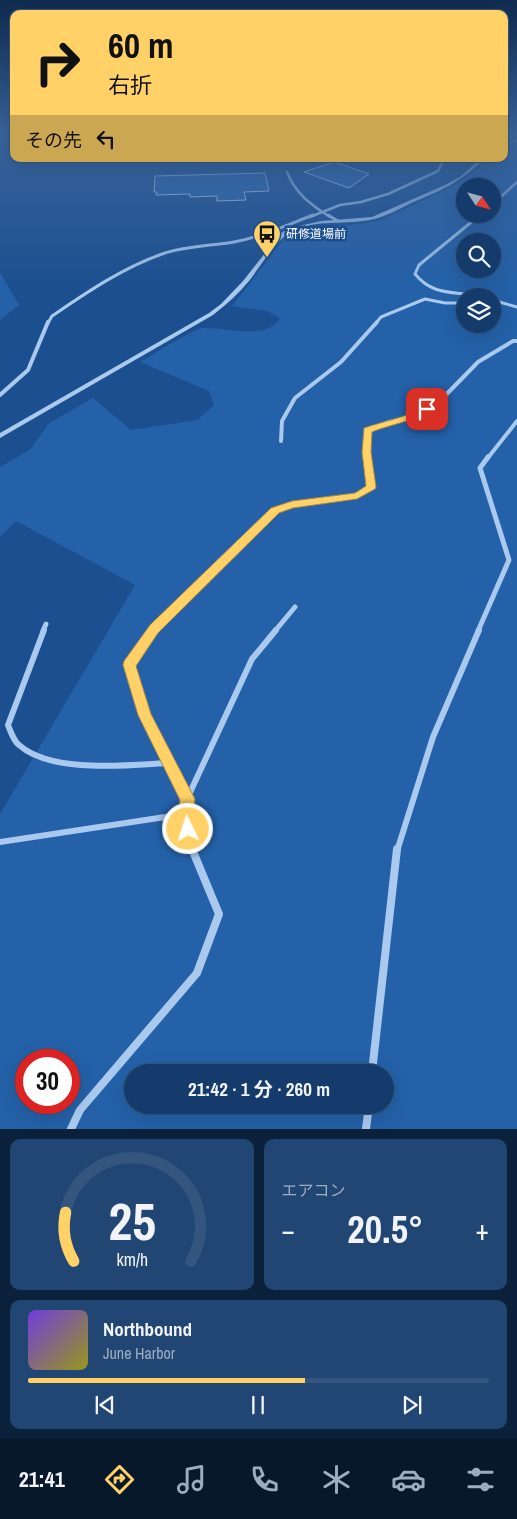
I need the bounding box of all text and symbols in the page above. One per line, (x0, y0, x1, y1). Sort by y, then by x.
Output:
text: 60 m (108, 22, 173, 69)
icon: right (25, 30, 90, 95)
text: 右折 (108, 70, 152, 100)
icon: left (92, 125, 120, 153)
text: その先 (25, 127, 82, 153)
north arrow (456, 178, 501, 222)
map controls (456, 178, 501, 333)
bus stop icon: 研修道場前 (252, 219, 282, 258)
place label: 研修道場前 (286, 226, 346, 242)
button: search (456, 233, 501, 278)
button: layers (456, 288, 501, 333)
pin (406, 388, 448, 430)
icon: arrive (413, 395, 441, 423)
position arrow (161, 802, 213, 854)
speed limit sign: 30 (15, 1049, 80, 1114)
text: 21:42 · 1 分 · 260 m (188, 1076, 330, 1102)
text: エアコン (282, 1179, 346, 1201)
text: 25 (108, 1186, 155, 1256)
text: 20.5° (347, 1204, 423, 1255)
text: − (282, 1211, 295, 1249)
text: + (476, 1211, 489, 1249)
text: km/h (116, 1248, 148, 1272)
text: Northbound (103, 1316, 192, 1342)
text: June Harbor (103, 1342, 175, 1364)
icon: previous (91, 1391, 119, 1419)
icon: pause (244, 1391, 272, 1419)
icon: next (398, 1391, 426, 1419)
icon: directions (102, 1462, 137, 1497)
icon: music (174, 1462, 209, 1497)
icon: phone (247, 1462, 282, 1497)
icon: climate (319, 1462, 354, 1497)
icon: car (391, 1462, 426, 1497)
icon: filters (463, 1462, 498, 1497)
text: 21:41 (19, 1464, 65, 1494)

